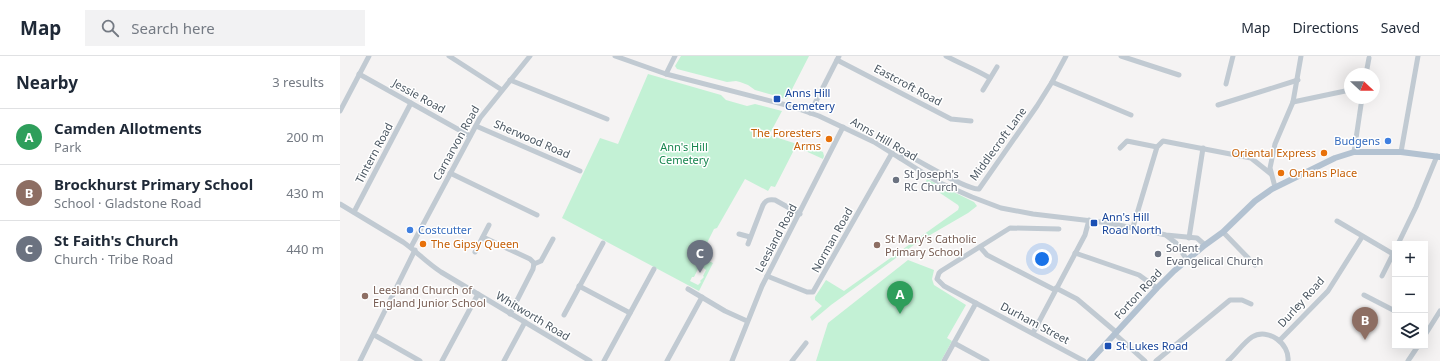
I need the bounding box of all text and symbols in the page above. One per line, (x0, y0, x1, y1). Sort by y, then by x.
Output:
search box (85, 10, 365, 46)
text: Map (20, 15, 61, 41)
icon: search (99, 17, 121, 39)
text: Search here (131, 18, 215, 38)
text: Map (1241, 18, 1270, 37)
text: Directions (1292, 18, 1359, 37)
text: Saved (1381, 18, 1420, 37)
street label: Eastcroft Road (872, 60, 945, 109)
north arrow (1344, 68, 1380, 104)
text: Nearby (16, 71, 78, 94)
text: 3 results (272, 73, 324, 91)
street label: Jessie Road (389, 74, 448, 116)
place label: Anns Hill Cemetery (785, 85, 835, 113)
marker: Anns Hill Cemetery (772, 94, 782, 104)
street label: Carnarvon Road (429, 103, 482, 183)
street label: Middlecroft Lane (966, 104, 1029, 183)
street label: Anns Hill Road (848, 113, 920, 164)
street label: Sherwood Road (492, 116, 573, 161)
text: Camden Allotments (54, 118, 202, 138)
street label: Tintern Road (351, 120, 396, 186)
place label: The Foresters Arms (751, 125, 821, 153)
text: A (25, 128, 34, 146)
text: 200 m (286, 128, 324, 146)
place label: Budgens (1334, 133, 1380, 148)
marker: The Foresters Arms (824, 134, 834, 144)
marker: Budgens (1383, 136, 1393, 146)
text: Park (54, 138, 81, 156)
park label: Ann's Hill Cemetery (659, 139, 709, 167)
place label: Oriental Express (1231, 145, 1316, 160)
marker: Oriental Express (1319, 148, 1329, 158)
place label: Orhans Place (1289, 165, 1357, 180)
place label: St Joseph's RC Church (904, 166, 959, 194)
marker: Orhans Place (1276, 168, 1286, 178)
text: Brockhurst Primary School (54, 174, 253, 194)
marker: St Joseph's RC Church (891, 175, 901, 185)
text: B (25, 184, 33, 202)
text: 430 m (286, 184, 324, 202)
text: School · Gladstone Road (54, 194, 202, 212)
street label: Leesland Road (751, 201, 800, 275)
street label: Norman Road (808, 205, 856, 275)
place label: Ann's Hill Road North (1102, 209, 1162, 237)
marker: Ann's Hill Road North (1089, 218, 1099, 228)
place label: Costcutter (418, 222, 472, 237)
marker: Costcutter (405, 225, 415, 235)
text: St Faith's Church (54, 230, 179, 250)
place label: St Mary's Catholic Primary School (885, 231, 976, 259)
place label: The Gipsy Queen (431, 236, 519, 251)
marker: The Gipsy Queen (418, 239, 428, 249)
text: C (25, 240, 33, 258)
text: 440 m (286, 240, 324, 258)
pin: C (687, 240, 713, 273)
marker: St Mary's Catholic Primary School (872, 240, 882, 250)
place label: Solent Evangelical Church (1166, 240, 1263, 268)
map controls (1392, 241, 1428, 349)
button: + (1392, 241, 1428, 277)
your location (1032, 249, 1052, 269)
marker: Solent Evangelical Church (1153, 249, 1163, 259)
text: Church · Tribe Road (54, 250, 173, 268)
street label: Forton Road (1110, 265, 1165, 322)
street label: Durley Road (1274, 273, 1327, 330)
button: − (1392, 277, 1428, 313)
pin: A (887, 281, 913, 314)
place label: Leesland Church of England Junior School (373, 282, 486, 310)
street label: Whitworth Road (494, 288, 573, 344)
marker: Leesland Church of England Junior School (360, 291, 370, 301)
street label: Durham Street (998, 298, 1072, 347)
pin: B (1352, 307, 1378, 340)
button: layers (1392, 313, 1428, 349)
place label: St Lukes Road (1116, 338, 1188, 353)
marker: St Lukes Road (1103, 341, 1113, 351)

